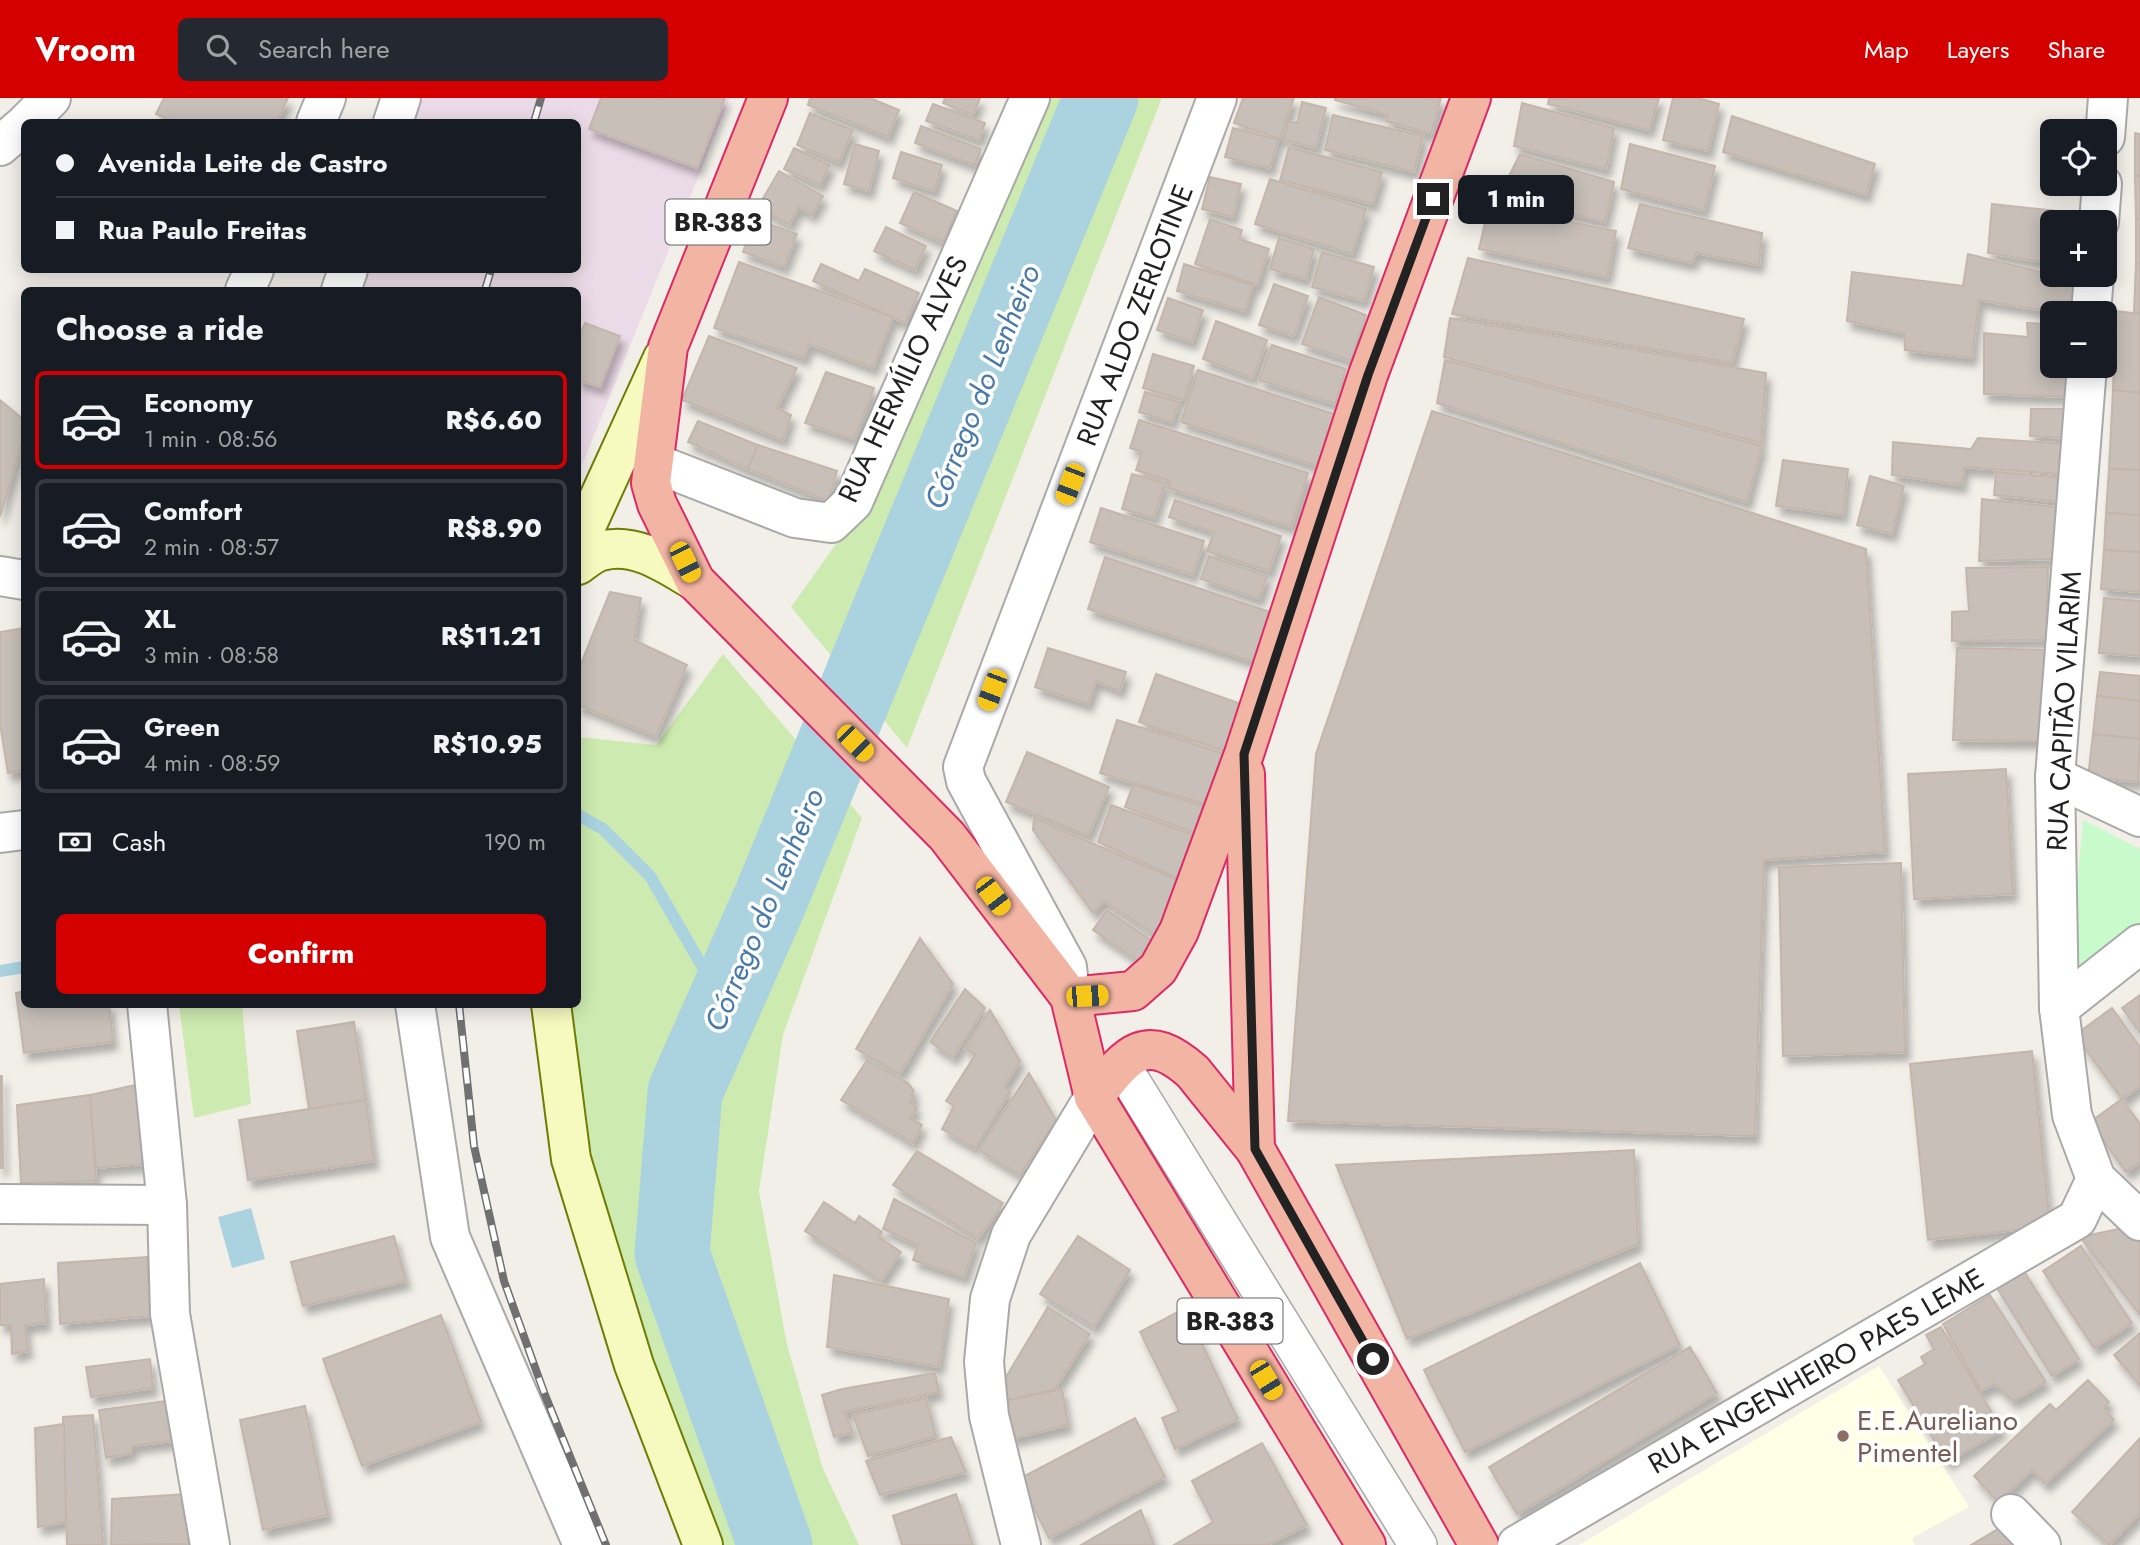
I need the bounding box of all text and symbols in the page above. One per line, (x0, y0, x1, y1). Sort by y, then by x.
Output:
search box (178, 18, 668, 81)
text: Vroom (35, 26, 136, 73)
icon: search (202, 30, 240, 68)
text: Search here (258, 30, 390, 68)
text: Map (1864, 32, 1909, 67)
text: Layers (1947, 32, 2009, 67)
text: Share (2047, 32, 2105, 67)
map controls (2040, 119, 2117, 378)
button: locate (2040, 119, 2117, 196)
text: Avenida Leite de Castro (98, 144, 388, 182)
callout: 1 min (1458, 174, 1573, 224)
street label: RUA ALDO ZERLOTINE (1066, 178, 1204, 452)
text: 1 min (1487, 182, 1545, 216)
route end (1417, 183, 1449, 215)
road number: BR-383 (666, 200, 770, 244)
button: + (2040, 210, 2117, 287)
text: Rua Paulo Freitas (98, 211, 307, 249)
street label: RUA HERMÍLIO ALVES (828, 249, 978, 509)
water label: Córrego do Lenheiro (913, 258, 1051, 516)
button: − (2040, 301, 2117, 378)
text: Choose a ride (56, 306, 264, 352)
text: Economy (144, 384, 253, 422)
icon: car (60, 389, 123, 452)
text: R$6.60 (446, 401, 542, 439)
text: 1 min · 08:56 (144, 422, 277, 456)
car (1053, 461, 1088, 507)
text: Comfort (144, 492, 242, 530)
icon: car (60, 497, 123, 560)
text: R$8.90 (447, 509, 542, 547)
text: 2 min · 08:57 (144, 530, 279, 564)
car (667, 539, 704, 585)
street label: RUA CAPITÃO VILARIM (2036, 570, 2092, 852)
text: XL (144, 600, 176, 638)
icon: car (60, 605, 123, 668)
text: R$11.21 (441, 617, 542, 655)
text: 3 min · 08:58 (144, 638, 279, 672)
car (975, 667, 1010, 713)
text: Green (144, 708, 220, 746)
icon: car (60, 713, 123, 776)
car (833, 721, 878, 765)
text: R$10.95 (433, 725, 542, 763)
text: 4 min · 08:59 (144, 746, 280, 780)
water label: Córrego do Lenheiro (693, 782, 835, 1038)
icon: cash (56, 823, 94, 861)
text: Cash (112, 823, 166, 861)
text: 190 m (484, 825, 546, 859)
car (972, 873, 1015, 919)
button: Confirm (56, 914, 546, 994)
car (1066, 984, 1109, 1008)
street label: RUA ENGENHEIRO PAES LEME (1641, 1258, 1991, 1484)
road number: BR-383 (1178, 1298, 1282, 1344)
route start (1357, 1343, 1389, 1375)
car (1247, 1357, 1286, 1403)
place label: E.E.Aureliano Pimentel (1857, 1400, 2018, 1473)
marker: E.E.Aureliano Pimentel (1835, 1428, 1851, 1444)

